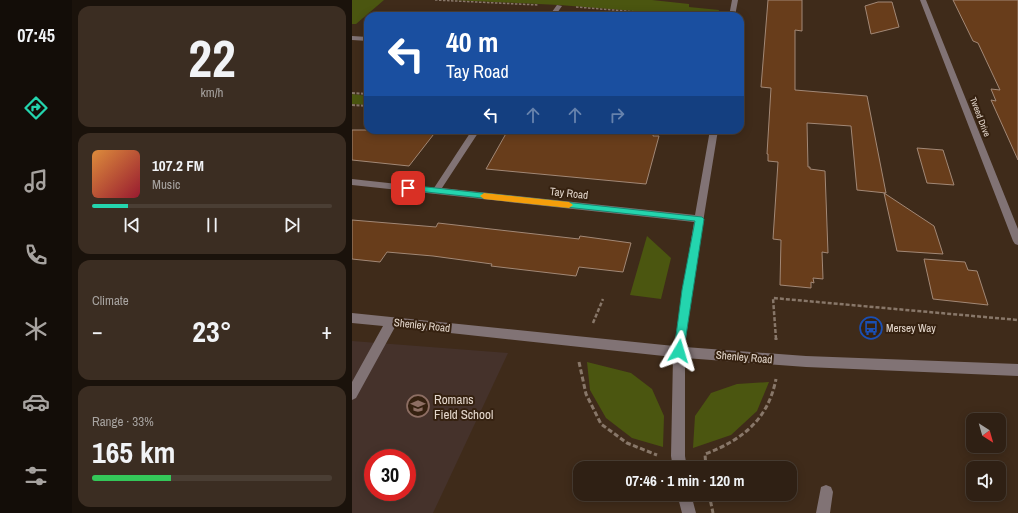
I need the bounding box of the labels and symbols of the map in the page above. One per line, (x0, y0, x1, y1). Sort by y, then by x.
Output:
street label: Tweed Drive (967, 96, 993, 138)
pin (391, 171, 425, 205)
street label: Tay Road (549, 184, 589, 202)
street label: Shenley Road (393, 315, 451, 335)
bus stop icon: Mersey Way (858, 315, 884, 341)
place label: Mersey Way (886, 321, 936, 335)
position arrow (658, 330, 700, 372)
street label: Shenley Road (715, 348, 773, 366)
place label: Romans Field School (434, 391, 493, 423)
school or university icon: Romans Field School (405, 393, 431, 419)
north arrow (966, 413, 1006, 453)
speed limit sign: 30 (364, 449, 416, 501)

